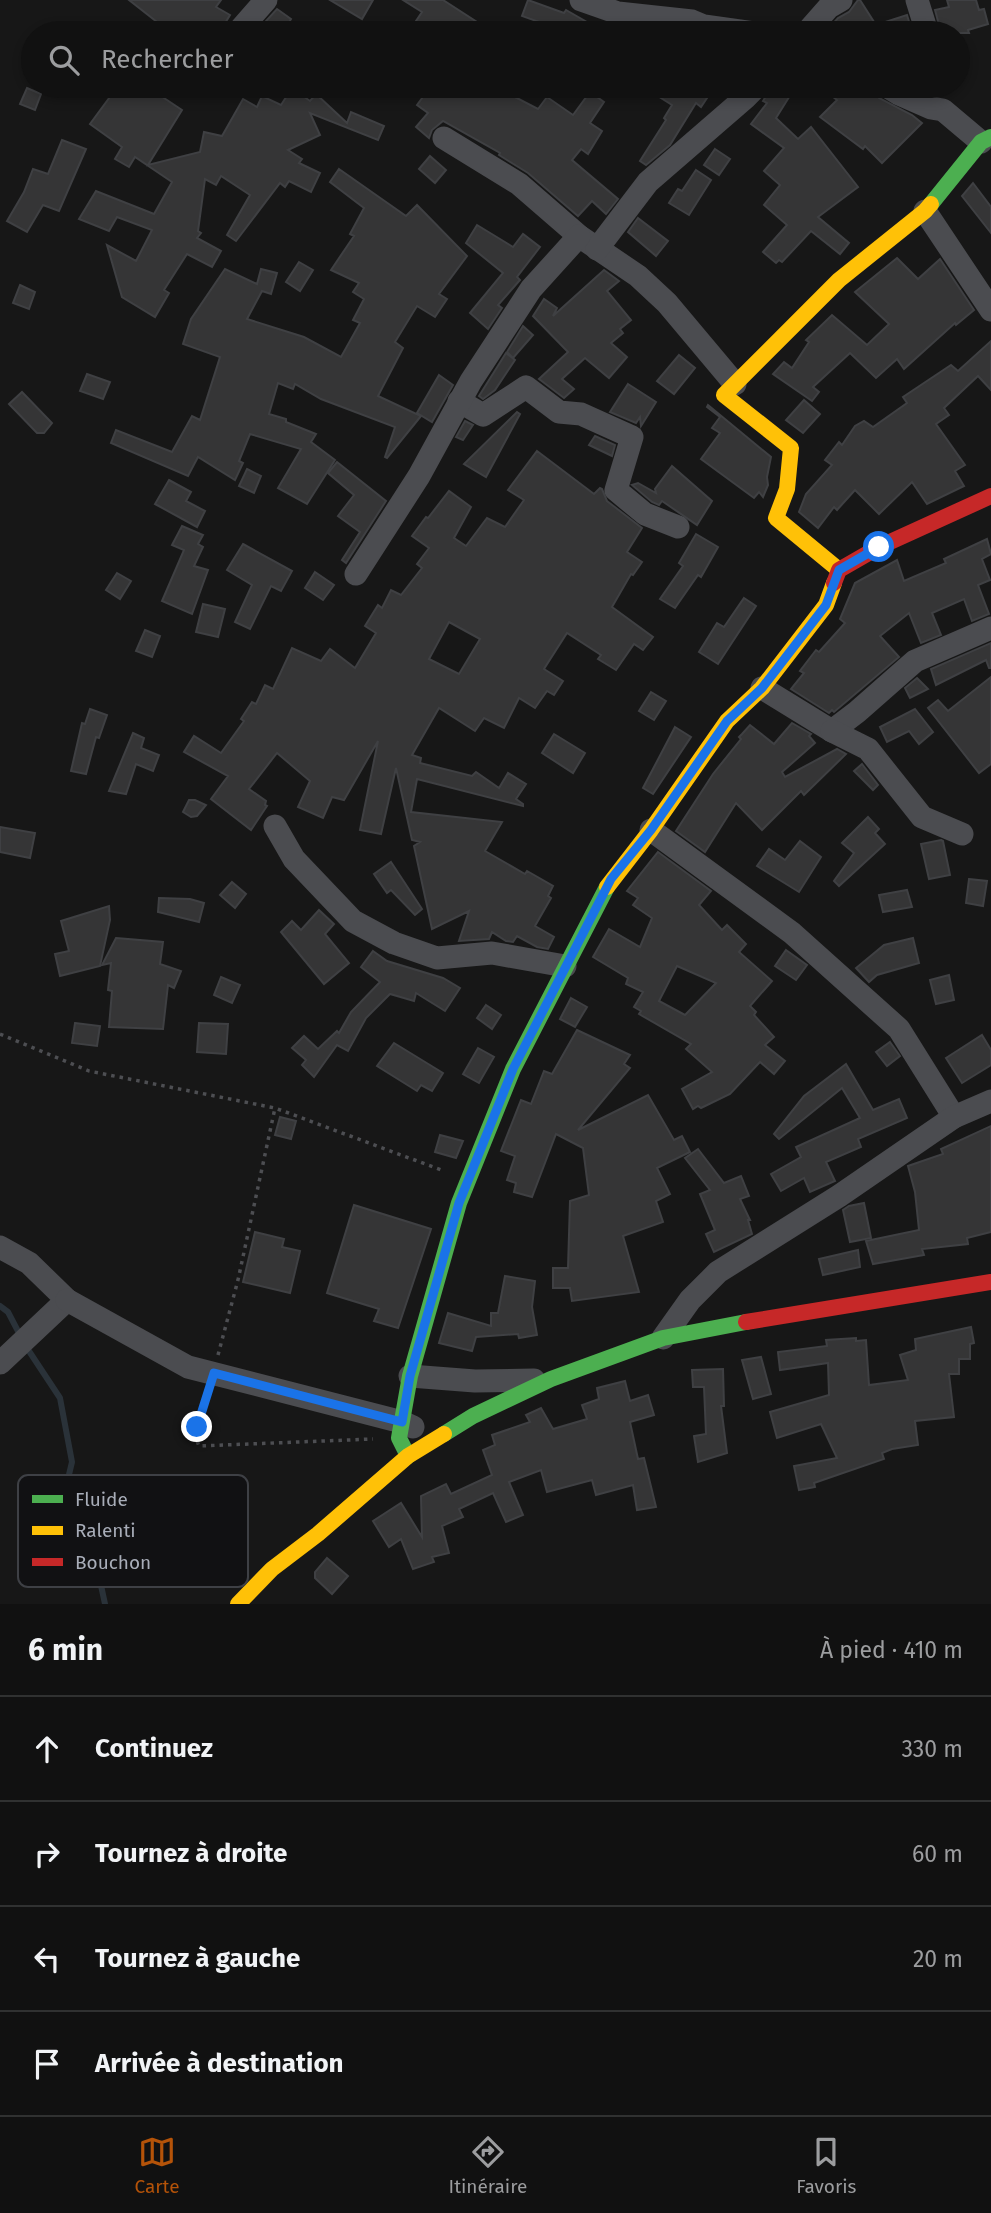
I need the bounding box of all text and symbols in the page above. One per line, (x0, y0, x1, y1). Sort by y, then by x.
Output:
search box (21, 21, 970, 98)
icon: search (45, 41, 83, 79)
text: Rechercher (101, 44, 233, 75)
route start (863, 531, 894, 562)
route end (181, 1411, 212, 1442)
legend (18, 1475, 248, 1587)
text: Fluide (75, 1488, 128, 1511)
text: Ralenti (75, 1519, 136, 1542)
text: Bouchon (75, 1551, 151, 1574)
text: 6 min (28, 1632, 103, 1668)
text: À pied · 410 m (820, 1636, 963, 1664)
icon: ahead (28, 1730, 66, 1768)
text: Continuez (95, 1733, 213, 1764)
text: 330 m (901, 1735, 963, 1763)
icon: right (28, 1835, 66, 1873)
text: Tournez à droite (95, 1838, 287, 1869)
text: 60 m (912, 1840, 963, 1868)
icon: left (28, 1940, 66, 1978)
text: Tournez à gauche (95, 1943, 300, 1974)
text: 20 m (913, 1945, 963, 1973)
icon: arrive (28, 2045, 66, 2083)
text: Arrivée à destination (95, 2048, 344, 2079)
tab: Carte (134, 2133, 180, 2198)
tab: Itinéraire (449, 2133, 527, 2198)
tab: Favoris (796, 2133, 857, 2198)

